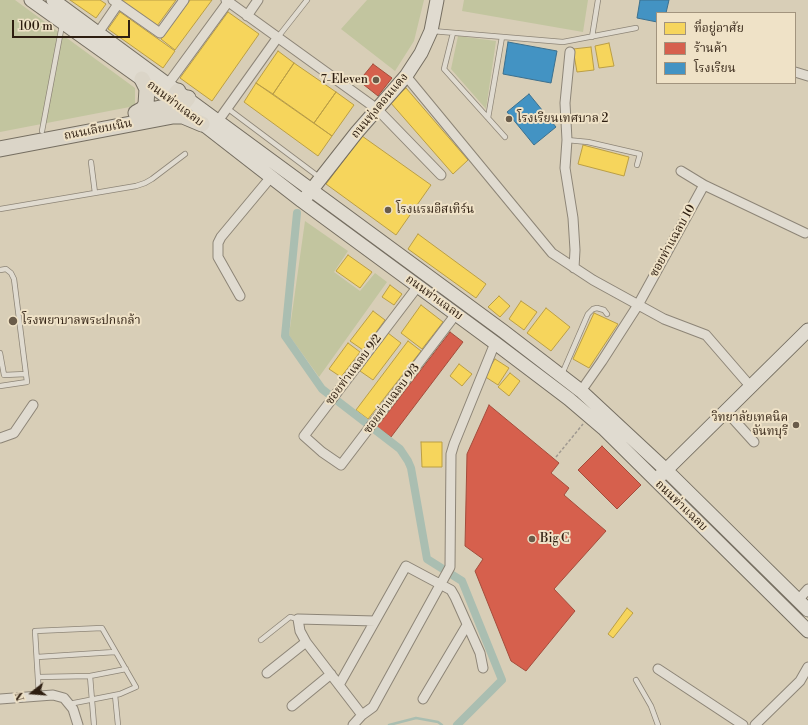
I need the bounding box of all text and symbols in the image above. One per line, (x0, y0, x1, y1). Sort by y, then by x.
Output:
scale bar (14, 12, 132, 38)
legend (656, 12, 796, 84)
text: 100 m (19, 19, 53, 34)
text: ที่อยู่อาศัย (694, 21, 744, 36)
text: ร้านค้า (694, 41, 727, 56)
text: โรงเรียน (694, 61, 736, 76)
street label: ถนนทุ่งดอนแดง (348, 70, 412, 142)
place label: 7-Eleven (321, 73, 368, 87)
marker: 7-Eleven (371, 75, 381, 85)
street label: ถนนท่าแฉลบ (144, 78, 206, 130)
place label: โรงเรียนเทศบาล 2 (517, 112, 608, 126)
marker: โรงเรียนเทศบาล 2 (504, 114, 514, 124)
street label: ถนนเลียบเนิน (63, 116, 133, 144)
street label: ซอยท่าแฉลบ 10 (647, 202, 699, 280)
place label: โรงแรมอีสเทิร์น (396, 203, 474, 217)
marker: โรงแรมอีสเทิร์น (383, 205, 393, 215)
street label: ถนนท่าแฉลบ (403, 272, 465, 324)
place label: โรงพยาบาลพระปกเกล้า (22, 314, 141, 328)
marker: โรงพยาบาลพระปกเกล้า (7, 315, 19, 327)
street label: ซอยท่าแฉลบ 9/2 (323, 332, 385, 408)
street label: ซอยท่าแฉลบ 9/3 (361, 361, 423, 437)
place label: วิทยาลัยเทคนิค จันทบุรี (712, 411, 788, 439)
marker: วิทยาลัยเทคนิค จันทบุรี (791, 420, 801, 430)
street label: ถนนท่าแฉลบ (652, 477, 710, 535)
place label: Big C (540, 532, 569, 546)
marker: Big C (527, 534, 537, 544)
north arrow (12, 673, 52, 713)
text: N (13, 690, 28, 703)

